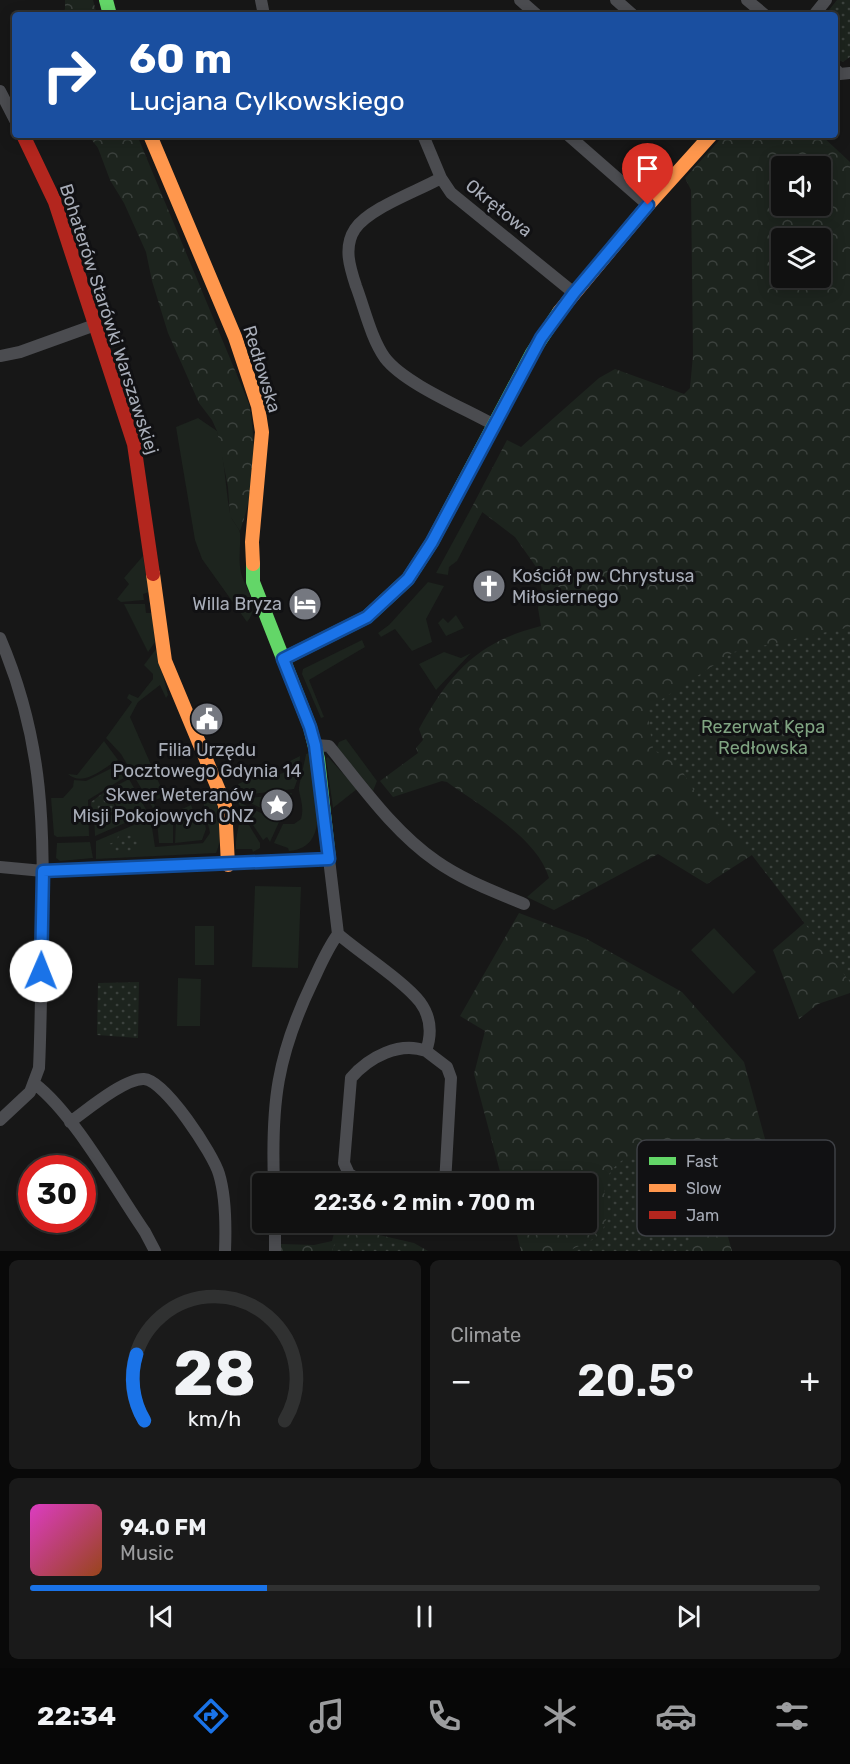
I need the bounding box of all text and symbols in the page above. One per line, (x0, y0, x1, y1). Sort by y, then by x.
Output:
text: 60 m (129, 34, 232, 84)
icon: right (30, 36, 108, 114)
text: Lucjana Cylkowskiego (129, 85, 405, 117)
pin (622, 143, 673, 205)
icon: arrive (631, 152, 664, 185)
map controls (771, 156, 831, 288)
button: sound (771, 156, 831, 216)
street label: Okrętowa (461, 174, 537, 242)
street label: Bohaterów Starówki Warszawskiej (55, 181, 163, 457)
button: layers (771, 228, 831, 288)
street label: Redłowska (238, 323, 286, 415)
place label: Kościół pw. Chrystusa Miłosiernego (512, 565, 695, 608)
church icon: Kościół pw. Chrystusa Miłosiernego (471, 568, 507, 604)
hotel icon: Willa Bryza (287, 586, 323, 622)
place label: Willa Bryza (192, 593, 282, 615)
public building icon: Filia Urzędu Pocztowego Gdynia 14 (189, 701, 225, 737)
park label: Rezerwat Kępa Redłowska (701, 716, 825, 759)
place label: Filia Urzędu Pocztowego Gdynia 14 (112, 739, 302, 782)
place label: Skwer Weteranów Misji Pokojowych ONZ (72, 784, 254, 827)
place icon: Skwer Weteranów Misji Pokojowych ONZ (259, 787, 295, 823)
position arrow (9, 939, 73, 1003)
legend (637, 1140, 835, 1236)
text: Fast (686, 1152, 718, 1171)
speed limit sign: 30 (18, 1155, 96, 1233)
text: Slow (686, 1179, 722, 1198)
text: 22:36 · 2 min · 700 m (314, 1189, 535, 1216)
text: Jam (686, 1206, 719, 1225)
text: Climate (451, 1323, 521, 1347)
text: 28 (173, 1337, 256, 1411)
text: 20.5° (577, 1354, 694, 1407)
text: − (451, 1361, 472, 1400)
text: + (799, 1361, 820, 1400)
text: km/h (188, 1407, 242, 1432)
text: 94.0 FM (120, 1514, 206, 1541)
text: Music (120, 1541, 174, 1565)
icon: previous (145, 1600, 178, 1633)
icon: pause (408, 1600, 441, 1633)
icon: next (672, 1600, 705, 1633)
icon: directions (190, 1695, 232, 1737)
icon: music (306, 1695, 348, 1737)
icon: phone (423, 1695, 465, 1737)
icon: climate (539, 1695, 581, 1737)
icon: car (655, 1695, 697, 1737)
icon: filters (771, 1695, 813, 1737)
text: 22:34 (37, 1700, 116, 1732)

